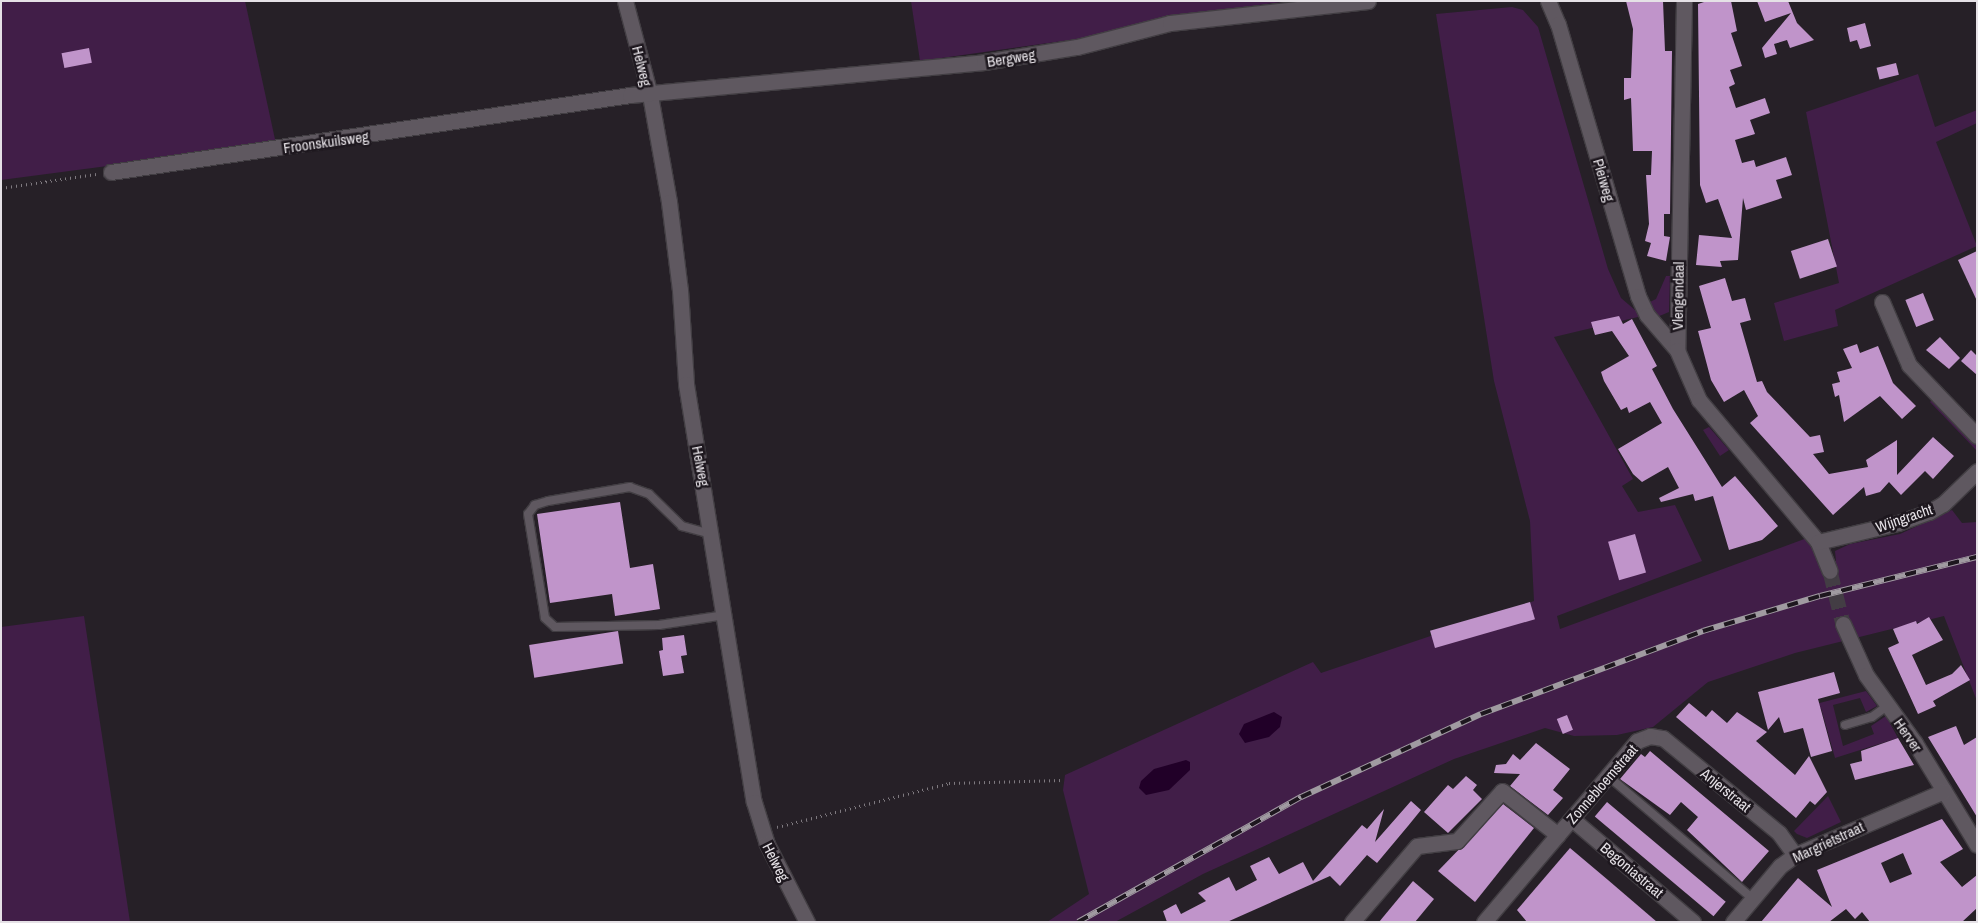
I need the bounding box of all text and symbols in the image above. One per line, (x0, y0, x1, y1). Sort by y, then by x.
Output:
street label: Helweg (628, 44, 656, 88)
street label: Bergweg (986, 45, 1036, 71)
street label: Froonskuilsweg (282, 127, 370, 157)
street label: Pleiweg (1589, 156, 1619, 204)
street label: Vlengendaal (1668, 262, 1688, 330)
street label: Helweg (688, 444, 714, 488)
street label: Wijngracht (1873, 500, 1935, 536)
street label: Herver (1890, 715, 1926, 755)
street label: Zonnebloemstraat (1563, 741, 1641, 827)
street label: Anjerstraat (1697, 764, 1755, 816)
street label: Margrietstraat (1790, 818, 1866, 866)
street label: Begoniastraat (1597, 838, 1667, 902)
street label: Helweg (759, 840, 793, 884)

